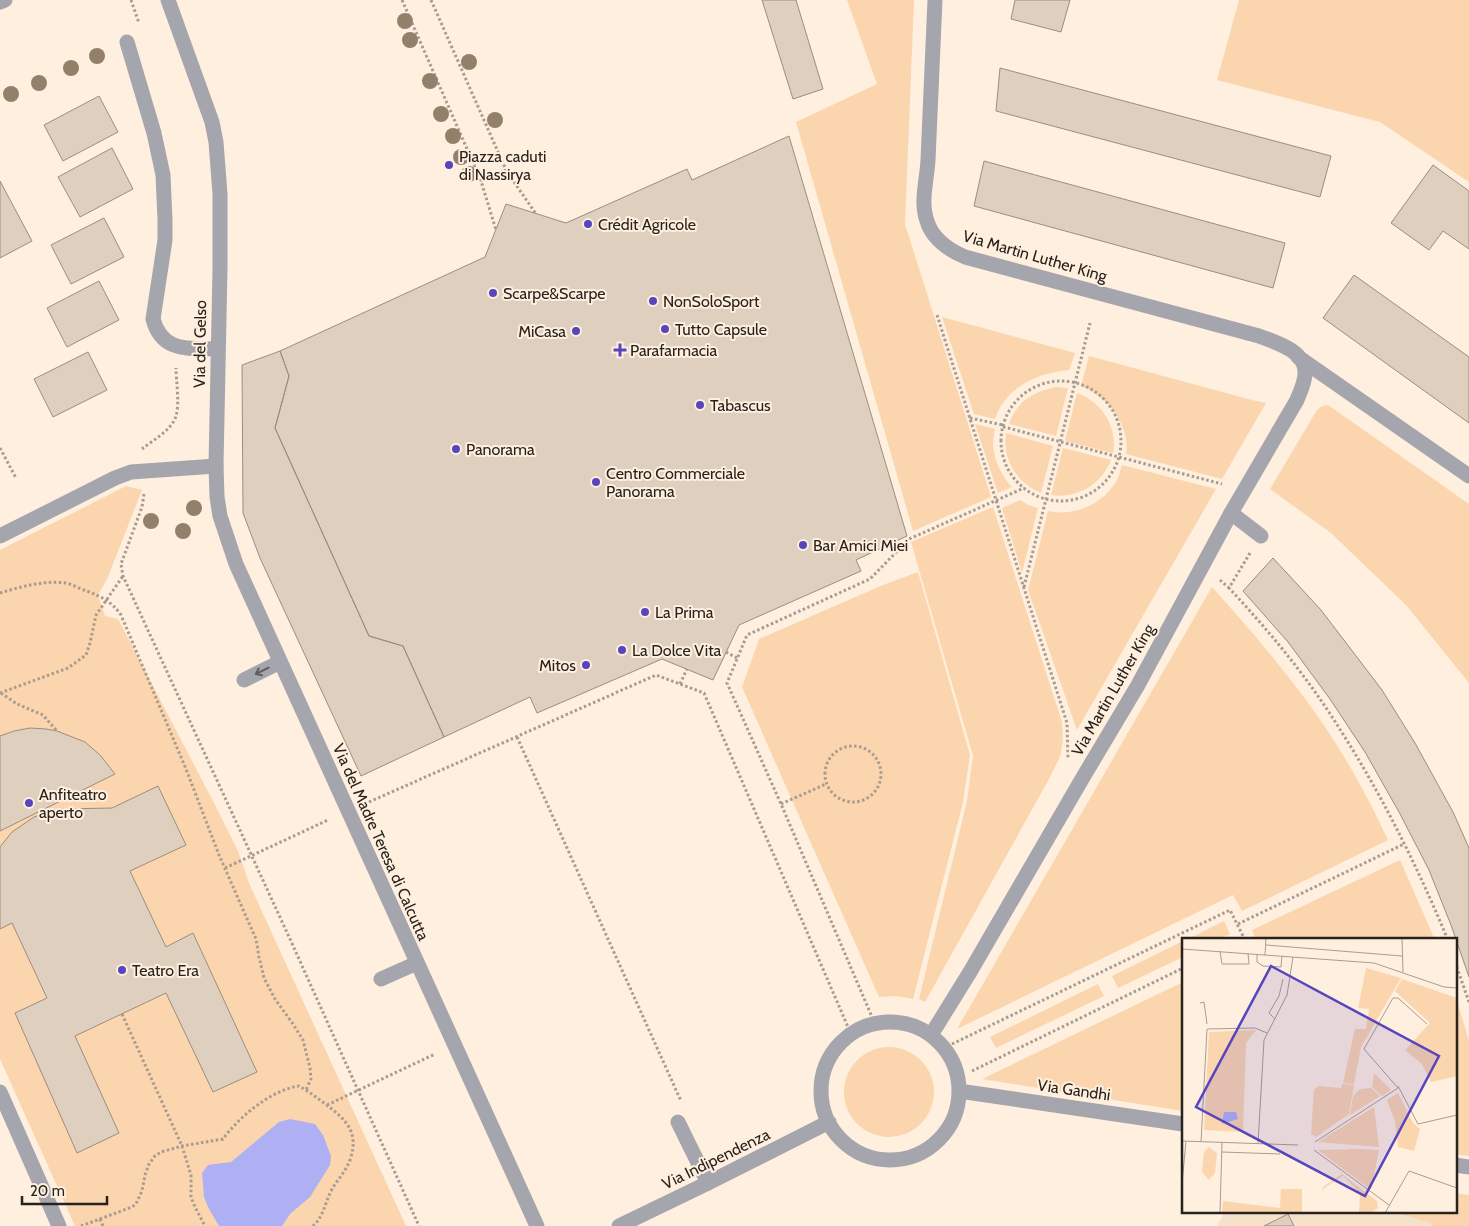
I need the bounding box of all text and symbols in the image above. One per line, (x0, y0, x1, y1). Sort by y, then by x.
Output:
place label: Piazza caduti di Nassirya (459, 147, 546, 184)
marker: Piazza caduti di Nassirya (443, 159, 455, 171)
place label: Crédit Agricole (598, 215, 696, 234)
marker: Crédit Agricole (582, 218, 594, 230)
street label: Via Martin Luther King (961, 226, 1110, 286)
place label: Scarpe&Scarpe (503, 284, 606, 303)
marker: Scarpe&Scarpe (487, 287, 499, 299)
place label: NonSoloSport (663, 292, 760, 311)
marker: NonSoloSport (647, 295, 659, 307)
street label: Via del Gelso (190, 300, 210, 388)
place label: Tutto Capsule (675, 320, 767, 339)
place label: MiCasa (518, 322, 566, 341)
marker: Tutto Capsule (659, 323, 671, 335)
marker: MiCasa (570, 325, 582, 337)
place label: Parafarmacia (630, 341, 717, 360)
marker: Parafarmacia (614, 344, 626, 356)
place label: Tabascus (710, 396, 771, 415)
marker: Tabascus (694, 399, 706, 411)
place label: Panorama (466, 440, 535, 459)
marker: Panorama (450, 443, 462, 455)
place label: Centro Commerciale Panorama (606, 464, 745, 501)
marker: Centro Commerciale Panorama (590, 476, 602, 488)
place label: Bar Amici Miei (813, 536, 908, 555)
marker: Bar Amici Miei (797, 539, 809, 551)
place label: La Prima (655, 603, 714, 622)
marker: La Prima (639, 606, 651, 618)
street label: Via Martin Luther King (1068, 620, 1159, 759)
place label: La Dolce Vita (632, 641, 722, 660)
marker: La Dolce Vita (616, 644, 628, 656)
place label: Mitos (539, 656, 576, 675)
marker: Mitos (580, 659, 592, 671)
one-way arrow (255, 667, 270, 676)
street label: Via del Madre Teresa di Calcutta (329, 741, 433, 944)
place label: Anfiteatro aperto (39, 785, 107, 822)
marker: Anfiteatro aperto (23, 797, 35, 809)
inset map (1182, 938, 1456, 1214)
place label: Teatro Era (132, 961, 199, 980)
marker: Teatro Era (116, 964, 128, 976)
street label: Via Gandhi (1036, 1075, 1112, 1105)
street label: Via Indipendenza (659, 1125, 773, 1193)
scale bar (22, 1174, 108, 1206)
text: 20 m (30, 1182, 65, 1200)

